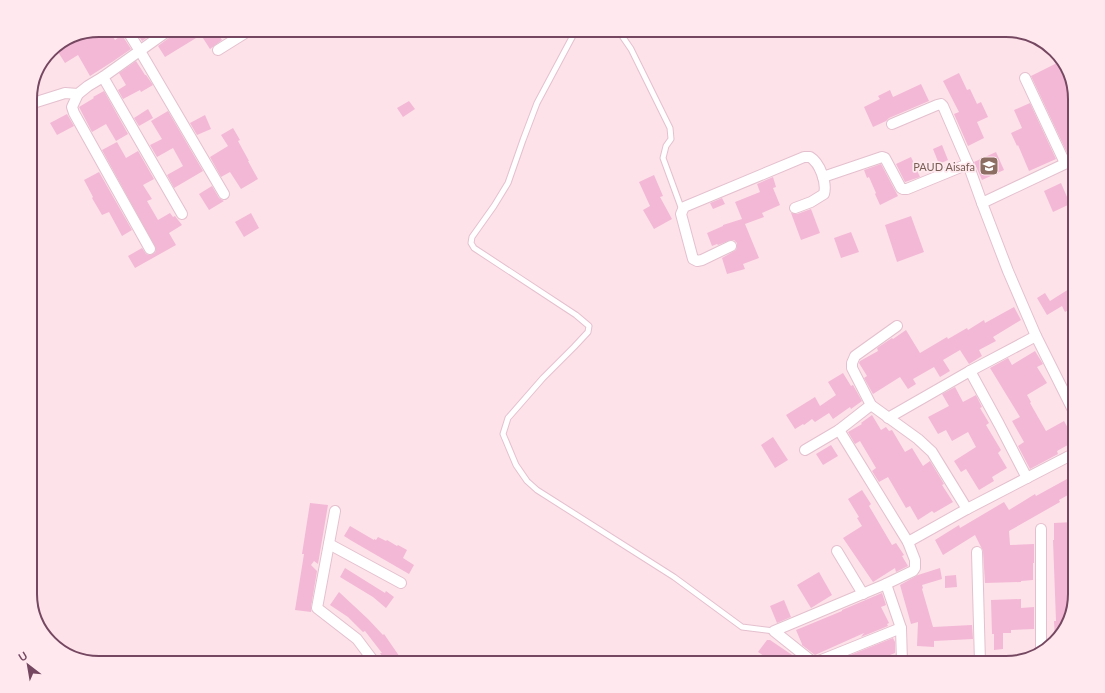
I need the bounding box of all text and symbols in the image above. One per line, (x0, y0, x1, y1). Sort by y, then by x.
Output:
school or university icon: PAUD Aisafa (978, 155, 1000, 177)
place label: PAUD Aisafa (913, 160, 975, 173)
north arrow (8, 645, 48, 685)
text: U (16, 648, 29, 664)

